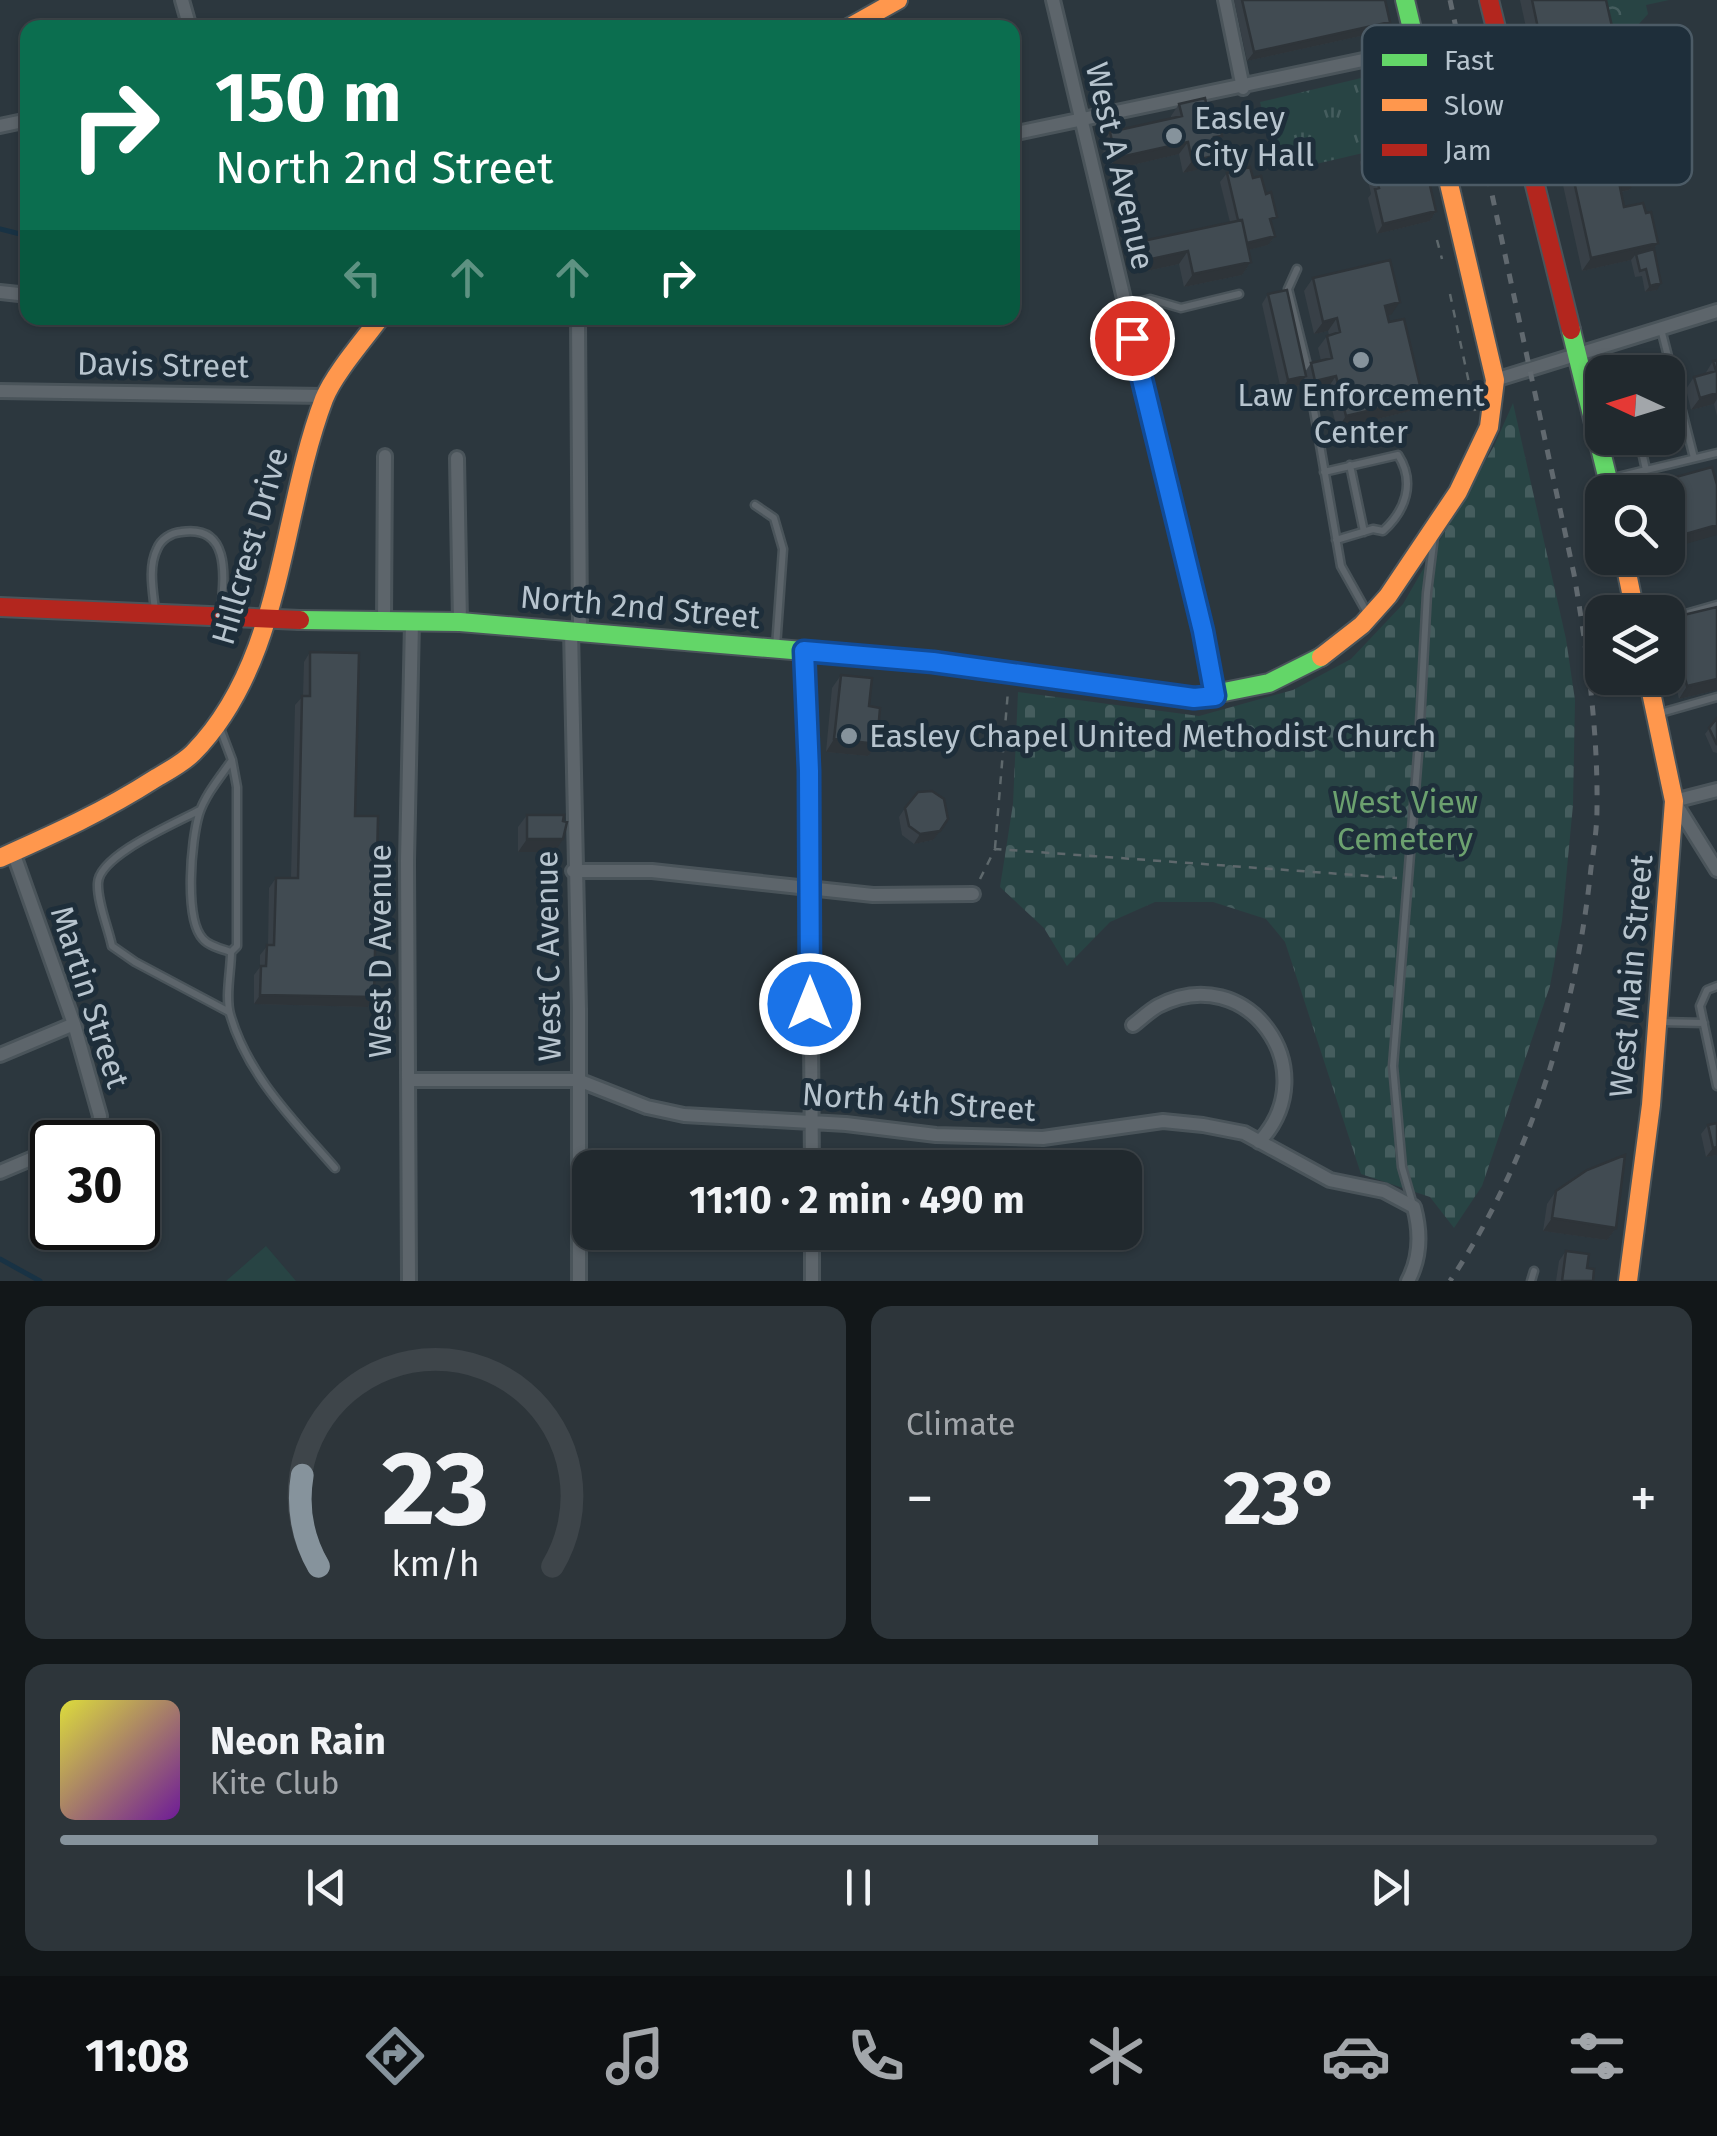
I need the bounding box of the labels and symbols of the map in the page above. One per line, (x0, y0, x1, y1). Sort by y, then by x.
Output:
legend (1362, 25, 1692, 185)
text: Fast (1444, 44, 1495, 77)
street label: West A Avenue (1078, 59, 1162, 273)
text: Slow (1444, 89, 1504, 122)
place label: Easley City Hall (1194, 99, 1314, 174)
marker: Easley City Hall (1163, 125, 1185, 147)
text: Jam (1444, 134, 1492, 167)
pin (1090, 296, 1175, 381)
street label: Davis Street (77, 344, 250, 386)
marker: Law Enforcement Center (1350, 349, 1372, 371)
north arrow (1585, 355, 1685, 455)
place label: Law Enforcement Center (1237, 376, 1485, 451)
street label: Hillcrest Drive (204, 443, 296, 649)
street label: North 2nd Street (518, 578, 762, 636)
place label: Easley Chapel United Methodist Church (869, 717, 1437, 755)
marker: Easley Chapel United Methodist Church (838, 725, 860, 747)
park label: West View Cemetery (1332, 783, 1478, 858)
street label: West D Avenue (361, 844, 399, 1058)
street label: West C Avenue (527, 850, 569, 1062)
street label: West Main Street (1601, 852, 1661, 1099)
street label: Martin Street (43, 901, 137, 1093)
position arrow (758, 952, 862, 1056)
street label: North 4th Street (801, 1075, 1038, 1129)
speed limit sign: 30 (30, 1120, 160, 1250)

